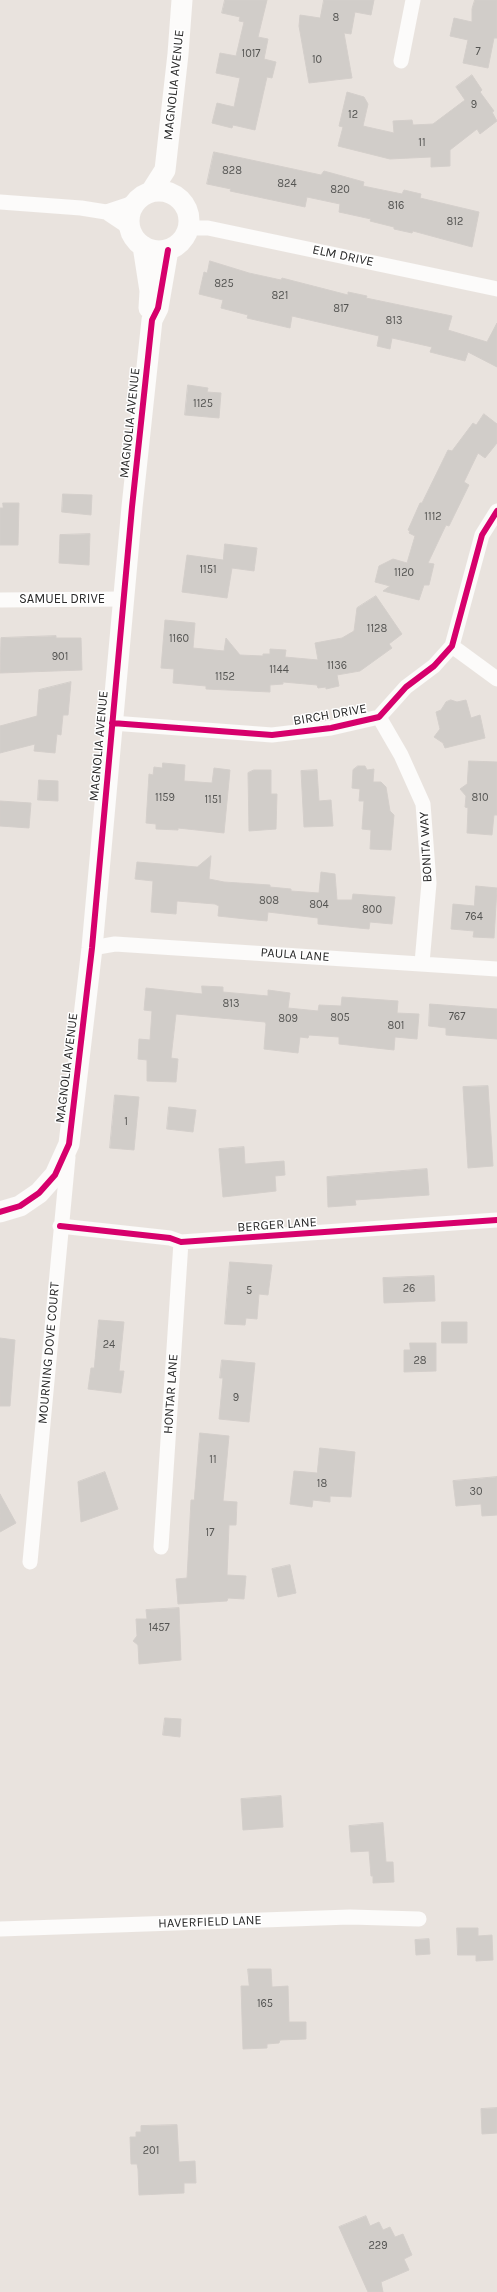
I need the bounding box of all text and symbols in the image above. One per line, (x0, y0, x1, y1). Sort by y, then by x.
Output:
house number: 8 (333, 11, 339, 25)
street label: MAGNOLIA AVENUE (160, 29, 188, 141)
house number: 7 (475, 45, 481, 59)
house number: 1017 (242, 47, 260, 61)
house number: 10 (312, 53, 322, 67)
house number: 9 (471, 98, 477, 112)
house number: 12 (348, 108, 358, 122)
house number: 11 (418, 136, 426, 150)
house number: 828 (222, 164, 242, 178)
house number: 824 (277, 177, 297, 191)
house number: 820 (330, 183, 350, 197)
house number: 816 (388, 199, 404, 213)
house number: 812 (447, 215, 463, 229)
street label: ELM DRIVE (311, 242, 375, 270)
house number: 825 (214, 277, 234, 291)
house number: 821 (272, 289, 288, 303)
house number: 817 (333, 302, 349, 316)
house number: 813 (386, 314, 402, 328)
street label: MAGNOLIA AVENUE (116, 367, 144, 479)
house number: 1125 (193, 397, 213, 411)
house number: 1112 (424, 510, 442, 524)
house number: 1151 (199, 563, 217, 577)
house number: 1120 (394, 566, 414, 580)
street label: SAMUEL DRIVE (19, 591, 105, 607)
house number: 1128 (367, 622, 387, 636)
house number: 1160 (169, 632, 189, 646)
house number: 901 (52, 650, 68, 664)
house number: 1136 (327, 659, 347, 673)
house number: 1144 (269, 663, 289, 677)
house number: 1152 (215, 670, 235, 684)
street label: MAGNOLIA AVENUE (86, 690, 112, 802)
street label: BIRCH DRIVE (292, 701, 368, 729)
house number: 1159 (155, 791, 175, 805)
house number: 810 (472, 791, 488, 805)
house number: 1151 (204, 793, 222, 807)
street label: BONITA WAY (416, 811, 436, 883)
house number: 808 (259, 894, 279, 908)
house number: 804 (309, 898, 329, 912)
house number: 800 (362, 903, 382, 917)
house number: 764 (465, 910, 483, 924)
street label: PAULA LANE (260, 945, 330, 965)
house number: 813 (223, 997, 239, 1011)
house number: 767 (449, 1010, 465, 1024)
house number: 805 (330, 1011, 350, 1025)
street label: MAGNOLIA AVENUE (53, 1012, 81, 1124)
house number: 809 (278, 1012, 298, 1026)
house number: 801 (388, 1019, 404, 1033)
house number: 1 (124, 1115, 128, 1129)
street label: BERGER LANE (237, 1214, 317, 1236)
street label: MOURNING DOVE COURT (35, 1281, 63, 1425)
house number: 26 (403, 1282, 415, 1296)
house number: 5 (246, 1284, 252, 1298)
house number: 24 (103, 1338, 115, 1352)
street label: HONTAR LANE (160, 1353, 182, 1435)
house number: 28 (413, 1354, 427, 1368)
house number: 9 (233, 1391, 239, 1405)
house number: 11 (209, 1453, 217, 1467)
house number: 18 (317, 1477, 327, 1491)
house number: 30 (469, 1485, 483, 1499)
house number: 17 (206, 1526, 214, 1540)
house number: 1457 (148, 1621, 170, 1635)
street label: HAVERFIELD LANE (158, 1912, 262, 1932)
house number: 165 (257, 1997, 273, 2011)
house number: 201 (143, 2144, 159, 2158)
house number: 229 (368, 2239, 388, 2253)

